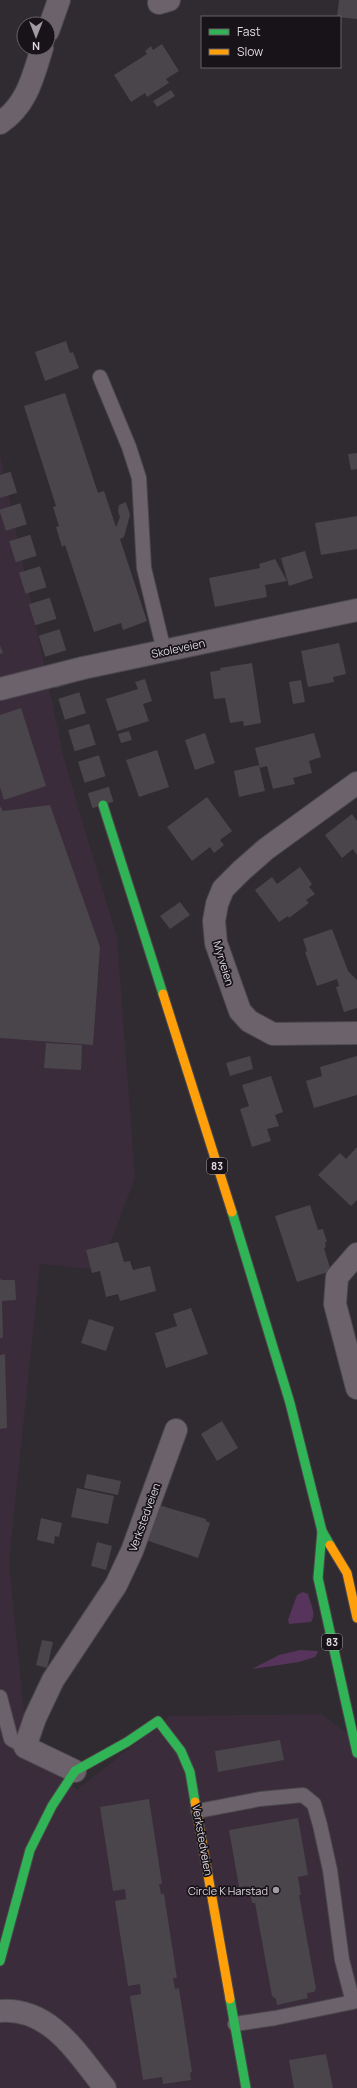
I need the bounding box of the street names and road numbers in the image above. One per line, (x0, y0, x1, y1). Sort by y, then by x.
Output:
street label: Skoleveien (150, 635, 206, 661)
street label: Myrveien (210, 939, 238, 987)
road number: 83 (207, 1158, 227, 1174)
street label: Verkstedveien (125, 1481, 163, 1553)
road number: 83 (322, 1634, 342, 1650)
street label: Verkstedveien (189, 1803, 217, 1877)

